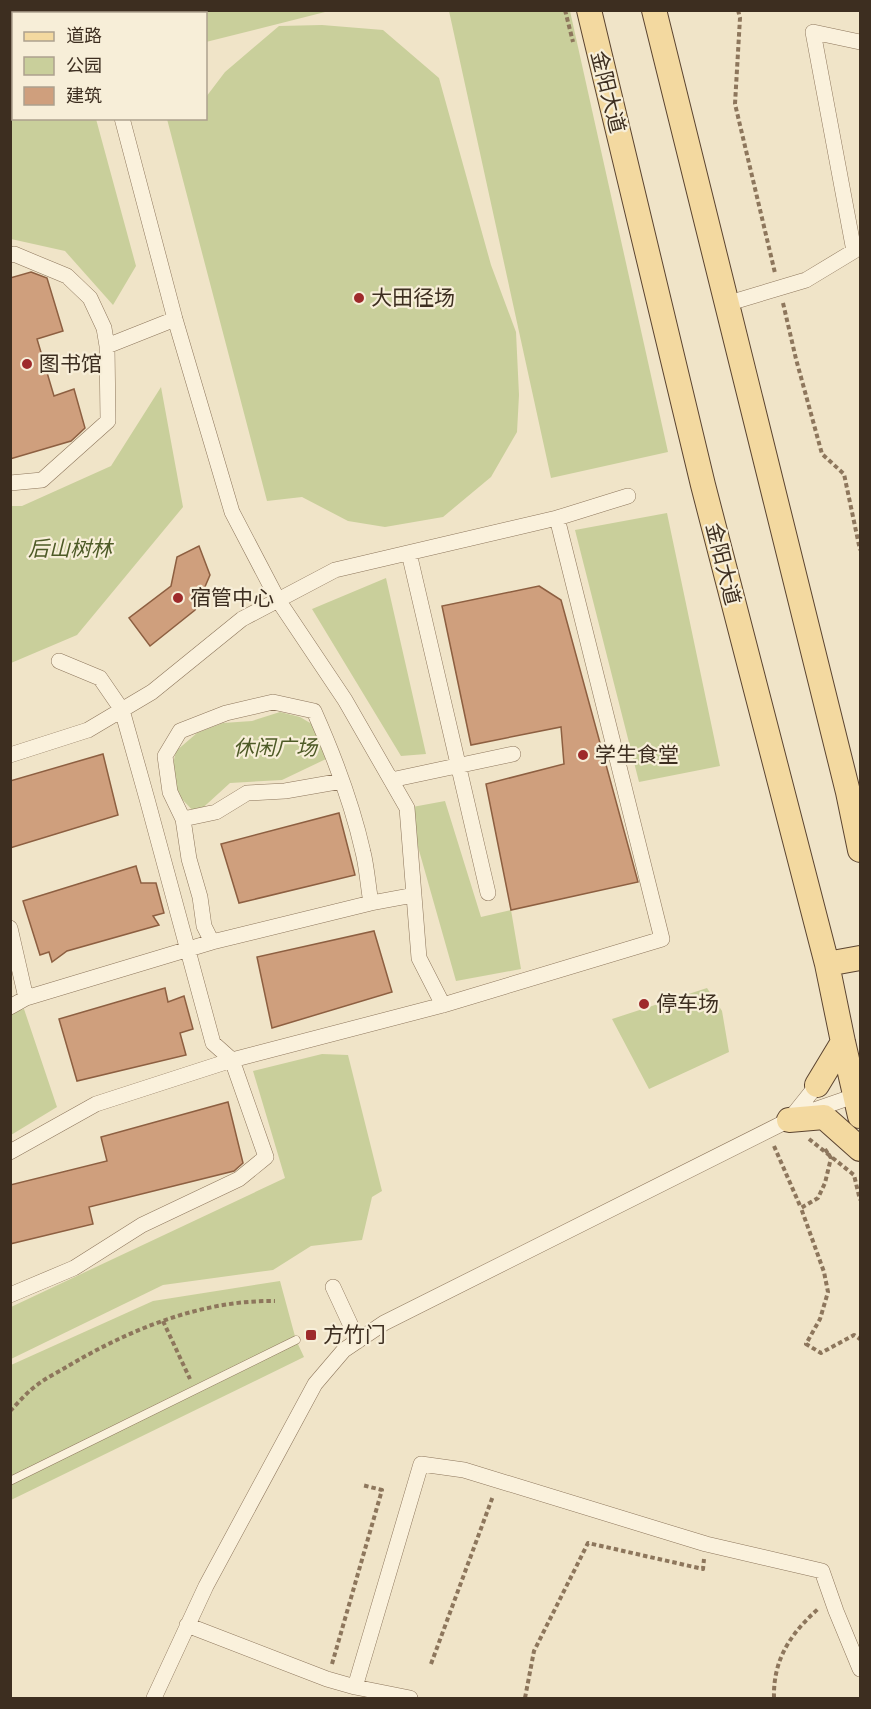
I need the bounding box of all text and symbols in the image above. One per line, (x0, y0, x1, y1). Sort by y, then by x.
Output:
legend (12, 12, 207, 120)
text: 道路 (66, 25, 102, 47)
street label: 金阳大道 (585, 48, 631, 136)
text: 公园 (66, 55, 102, 77)
text: 建筑 (66, 85, 102, 107)
place label: 大田径场 (371, 285, 455, 311)
marker: 大田径场 (352, 291, 366, 305)
place label: 图书馆 (39, 351, 102, 377)
marker: 图书馆 (20, 357, 34, 371)
street label: 金阳大道 (700, 520, 746, 608)
park label: 后山树林 (28, 536, 115, 562)
place label: 宿管中心 (190, 585, 274, 611)
marker: 宿管中心 (171, 591, 185, 605)
park label: 休闲广场 (233, 735, 319, 761)
place label: 学生食堂 (595, 742, 679, 768)
marker: 学生食堂 (576, 748, 590, 762)
place label: 停车场 (656, 991, 719, 1017)
marker: 停车场 (637, 997, 651, 1011)
place label: 方竹门 (323, 1322, 386, 1348)
marker: 方竹门 (304, 1328, 318, 1342)

